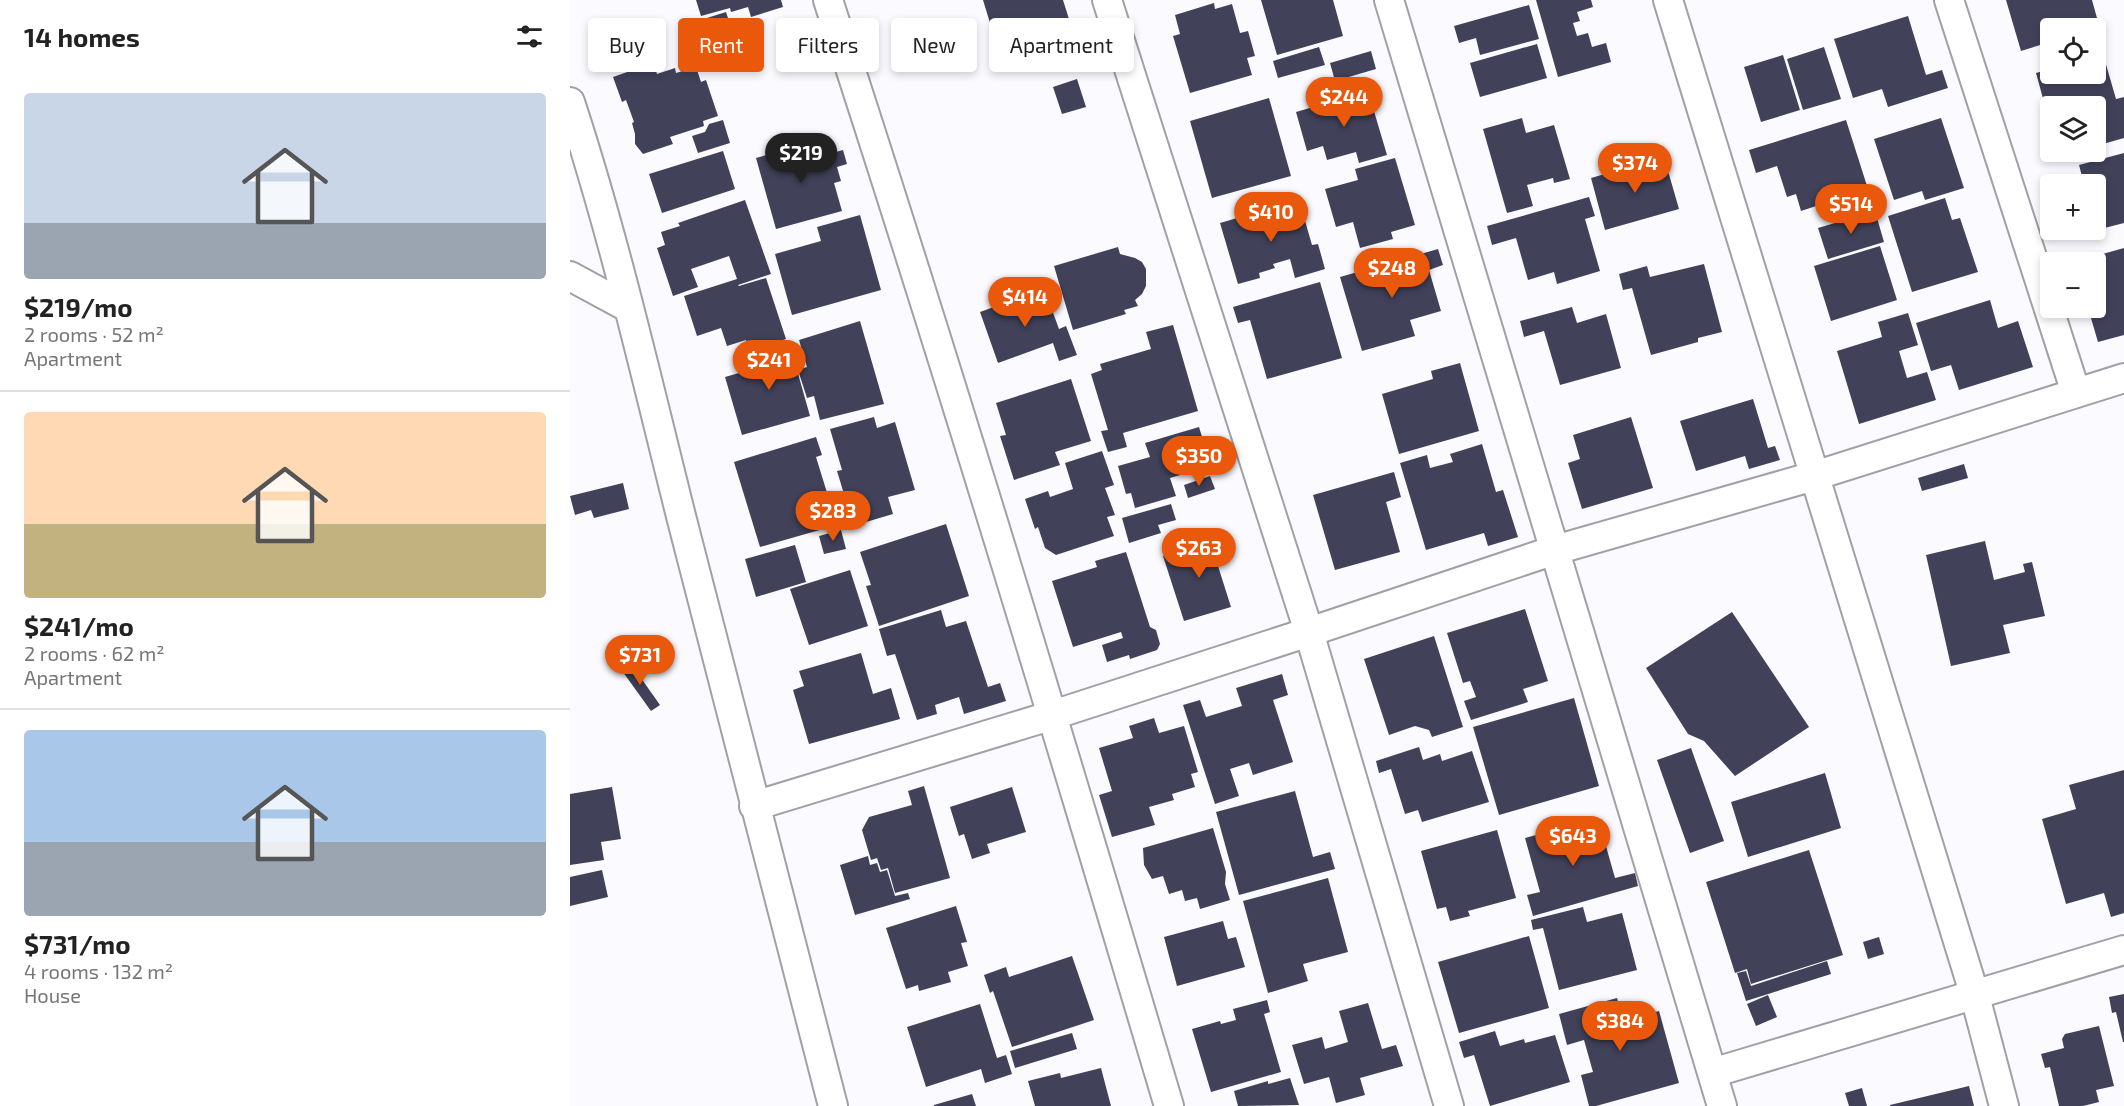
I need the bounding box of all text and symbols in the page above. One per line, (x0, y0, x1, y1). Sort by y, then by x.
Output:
chip: Buy (588, 18, 666, 72)
chip: Rent (678, 18, 764, 72)
chip: Filters (776, 18, 879, 72)
chip: New (891, 18, 977, 72)
chip: Apartment (989, 18, 1134, 72)
map controls (2040, 18, 2106, 318)
button: locate (2040, 18, 2106, 84)
icon: filters (513, 20, 546, 53)
text: 14 homes (24, 21, 140, 52)
pin: $244 (1308, 77, 1380, 128)
text: $244 (1320, 84, 1368, 108)
button: layers (2040, 96, 2106, 162)
icon: home (231, 132, 339, 240)
pin: $219 (765, 133, 837, 184)
text: $219 (779, 140, 823, 164)
pin: $374 (1599, 143, 1671, 194)
text: $374 (1612, 150, 1658, 174)
button: + (2040, 174, 2106, 240)
pin: $514 (1815, 184, 1887, 235)
text: $514 (1829, 191, 1873, 215)
pin: $410 (1235, 192, 1307, 243)
text: $410 (1248, 199, 1294, 223)
pin: $248 (1356, 248, 1428, 299)
button: − (2040, 252, 2106, 318)
text: $248 (1368, 255, 1416, 279)
pin: $414 (989, 277, 1061, 328)
text: $414 (1002, 284, 1048, 308)
text: $219/mo (24, 291, 133, 322)
text: 2 rooms · 52 m² (24, 322, 164, 346)
pin: $241 (733, 340, 805, 391)
text: Apartment (24, 346, 122, 370)
text: $241 (747, 347, 791, 371)
pin: $350 (1163, 436, 1235, 487)
text: $350 (1176, 443, 1222, 467)
icon: home (231, 451, 339, 559)
pin: $283 (797, 491, 869, 542)
text: $283 (809, 498, 857, 522)
pin: $263 (1163, 528, 1235, 579)
text: $263 (1176, 535, 1222, 559)
text: $241/mo (24, 610, 134, 641)
pin: $731 (604, 635, 676, 686)
text: 2 rooms · 62 m² (24, 641, 164, 665)
text: $731 (619, 642, 661, 666)
text: Apartment (24, 665, 122, 689)
icon: home (231, 769, 339, 877)
pin: $643 (1537, 816, 1609, 867)
text: $643 (1549, 823, 1597, 847)
text: $731/mo (24, 928, 131, 959)
text: 4 rooms · 132 m² (24, 959, 173, 983)
text: House (24, 983, 81, 1007)
pin: $384 (1584, 1001, 1656, 1052)
text: $384 (1596, 1008, 1644, 1032)

